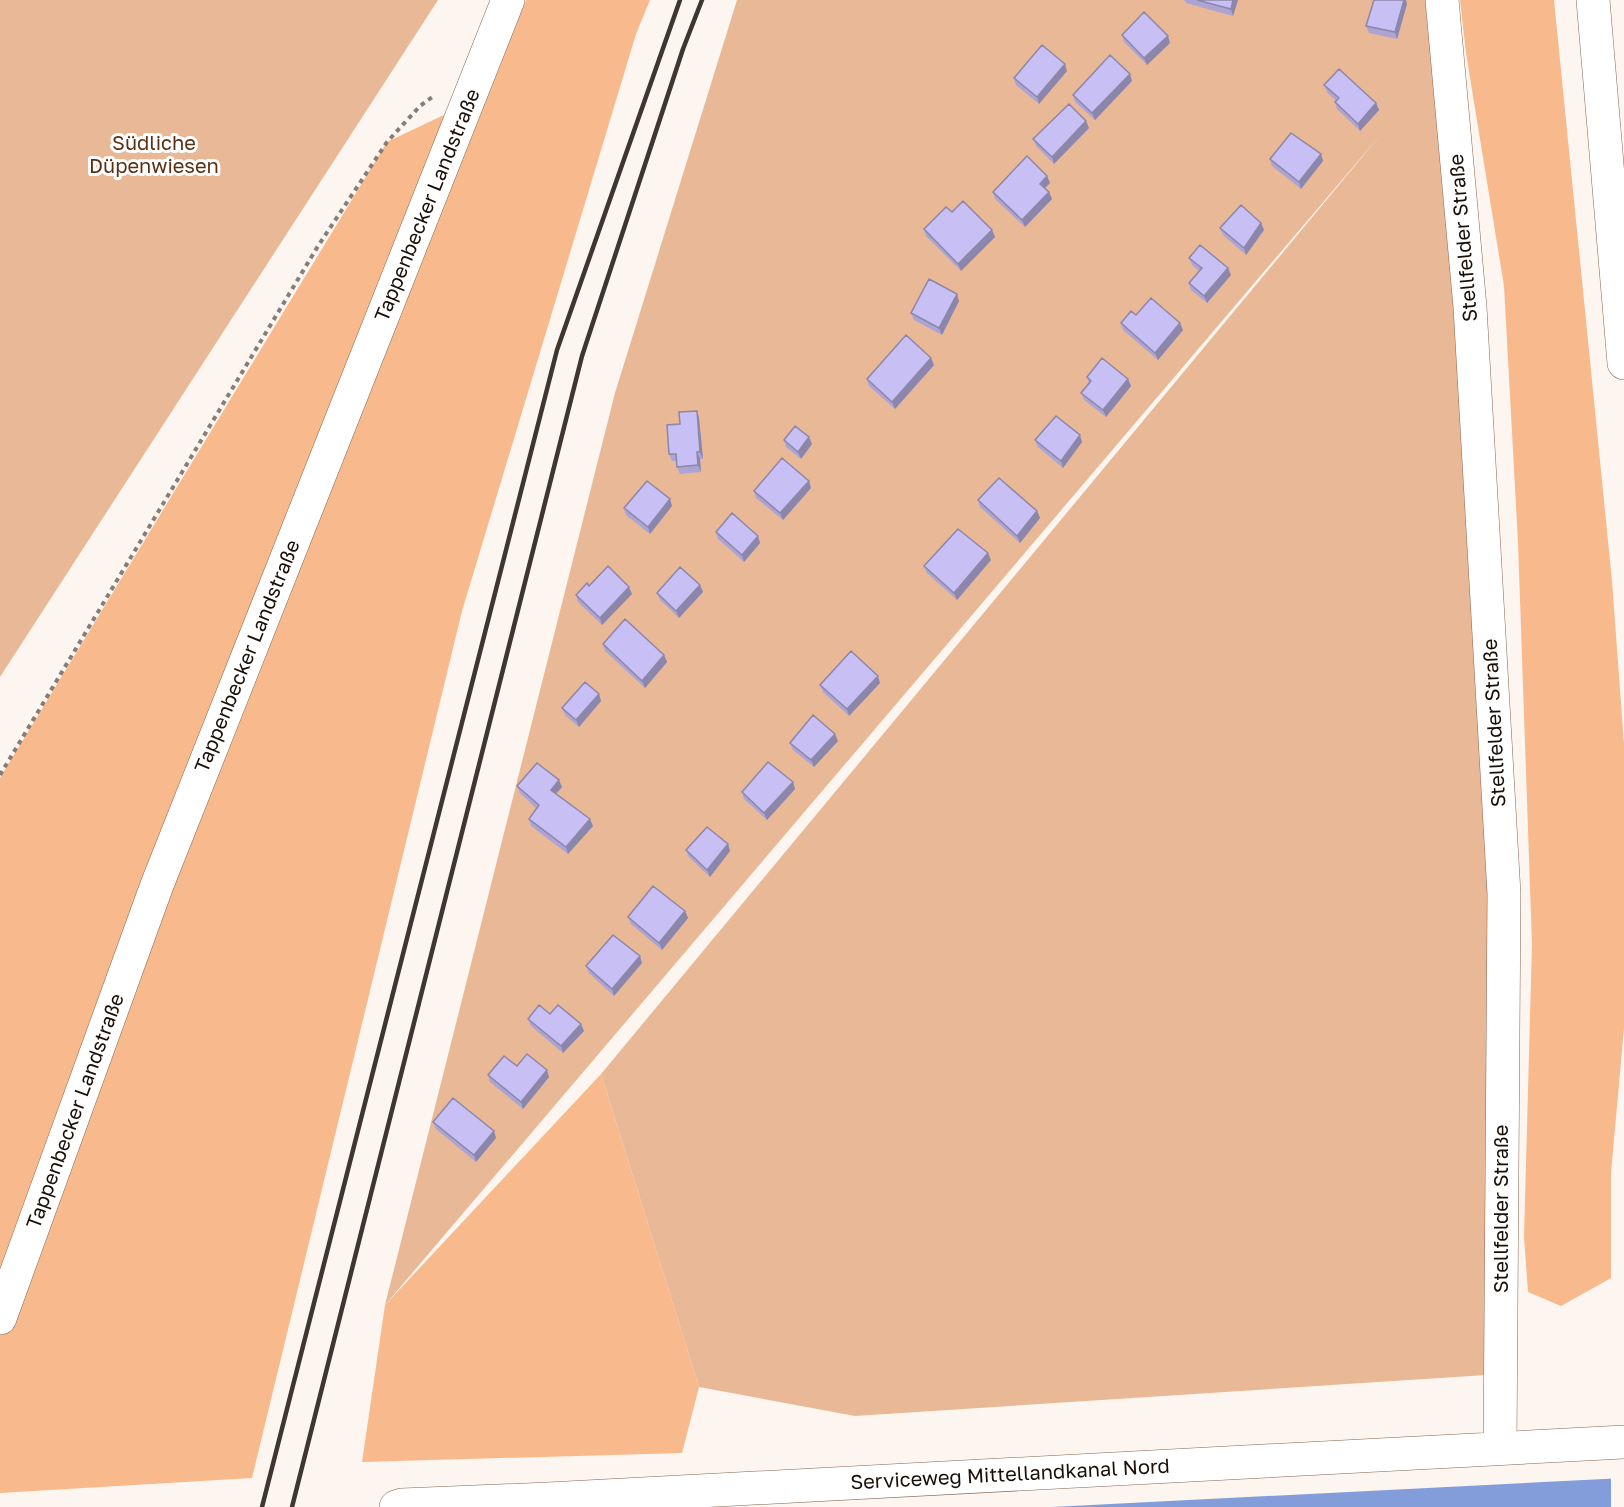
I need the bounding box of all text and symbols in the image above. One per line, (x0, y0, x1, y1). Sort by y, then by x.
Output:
street label: Tappenbecker Landstraße (368, 85, 484, 324)
park label: Südliche Düpenwiesen (89, 130, 219, 177)
street label: Stellfelder Straße (1443, 153, 1481, 323)
street label: Tappenbecker Landstraße (188, 536, 304, 775)
street label: Stellfelder Straße (1477, 638, 1509, 808)
street label: Tappenbecker Landstraße (20, 990, 128, 1232)
street label: Stellfelder Straße (1488, 1125, 1512, 1293)
street label: Serviceweg Mittellandkanal Nord (850, 1453, 1170, 1493)

